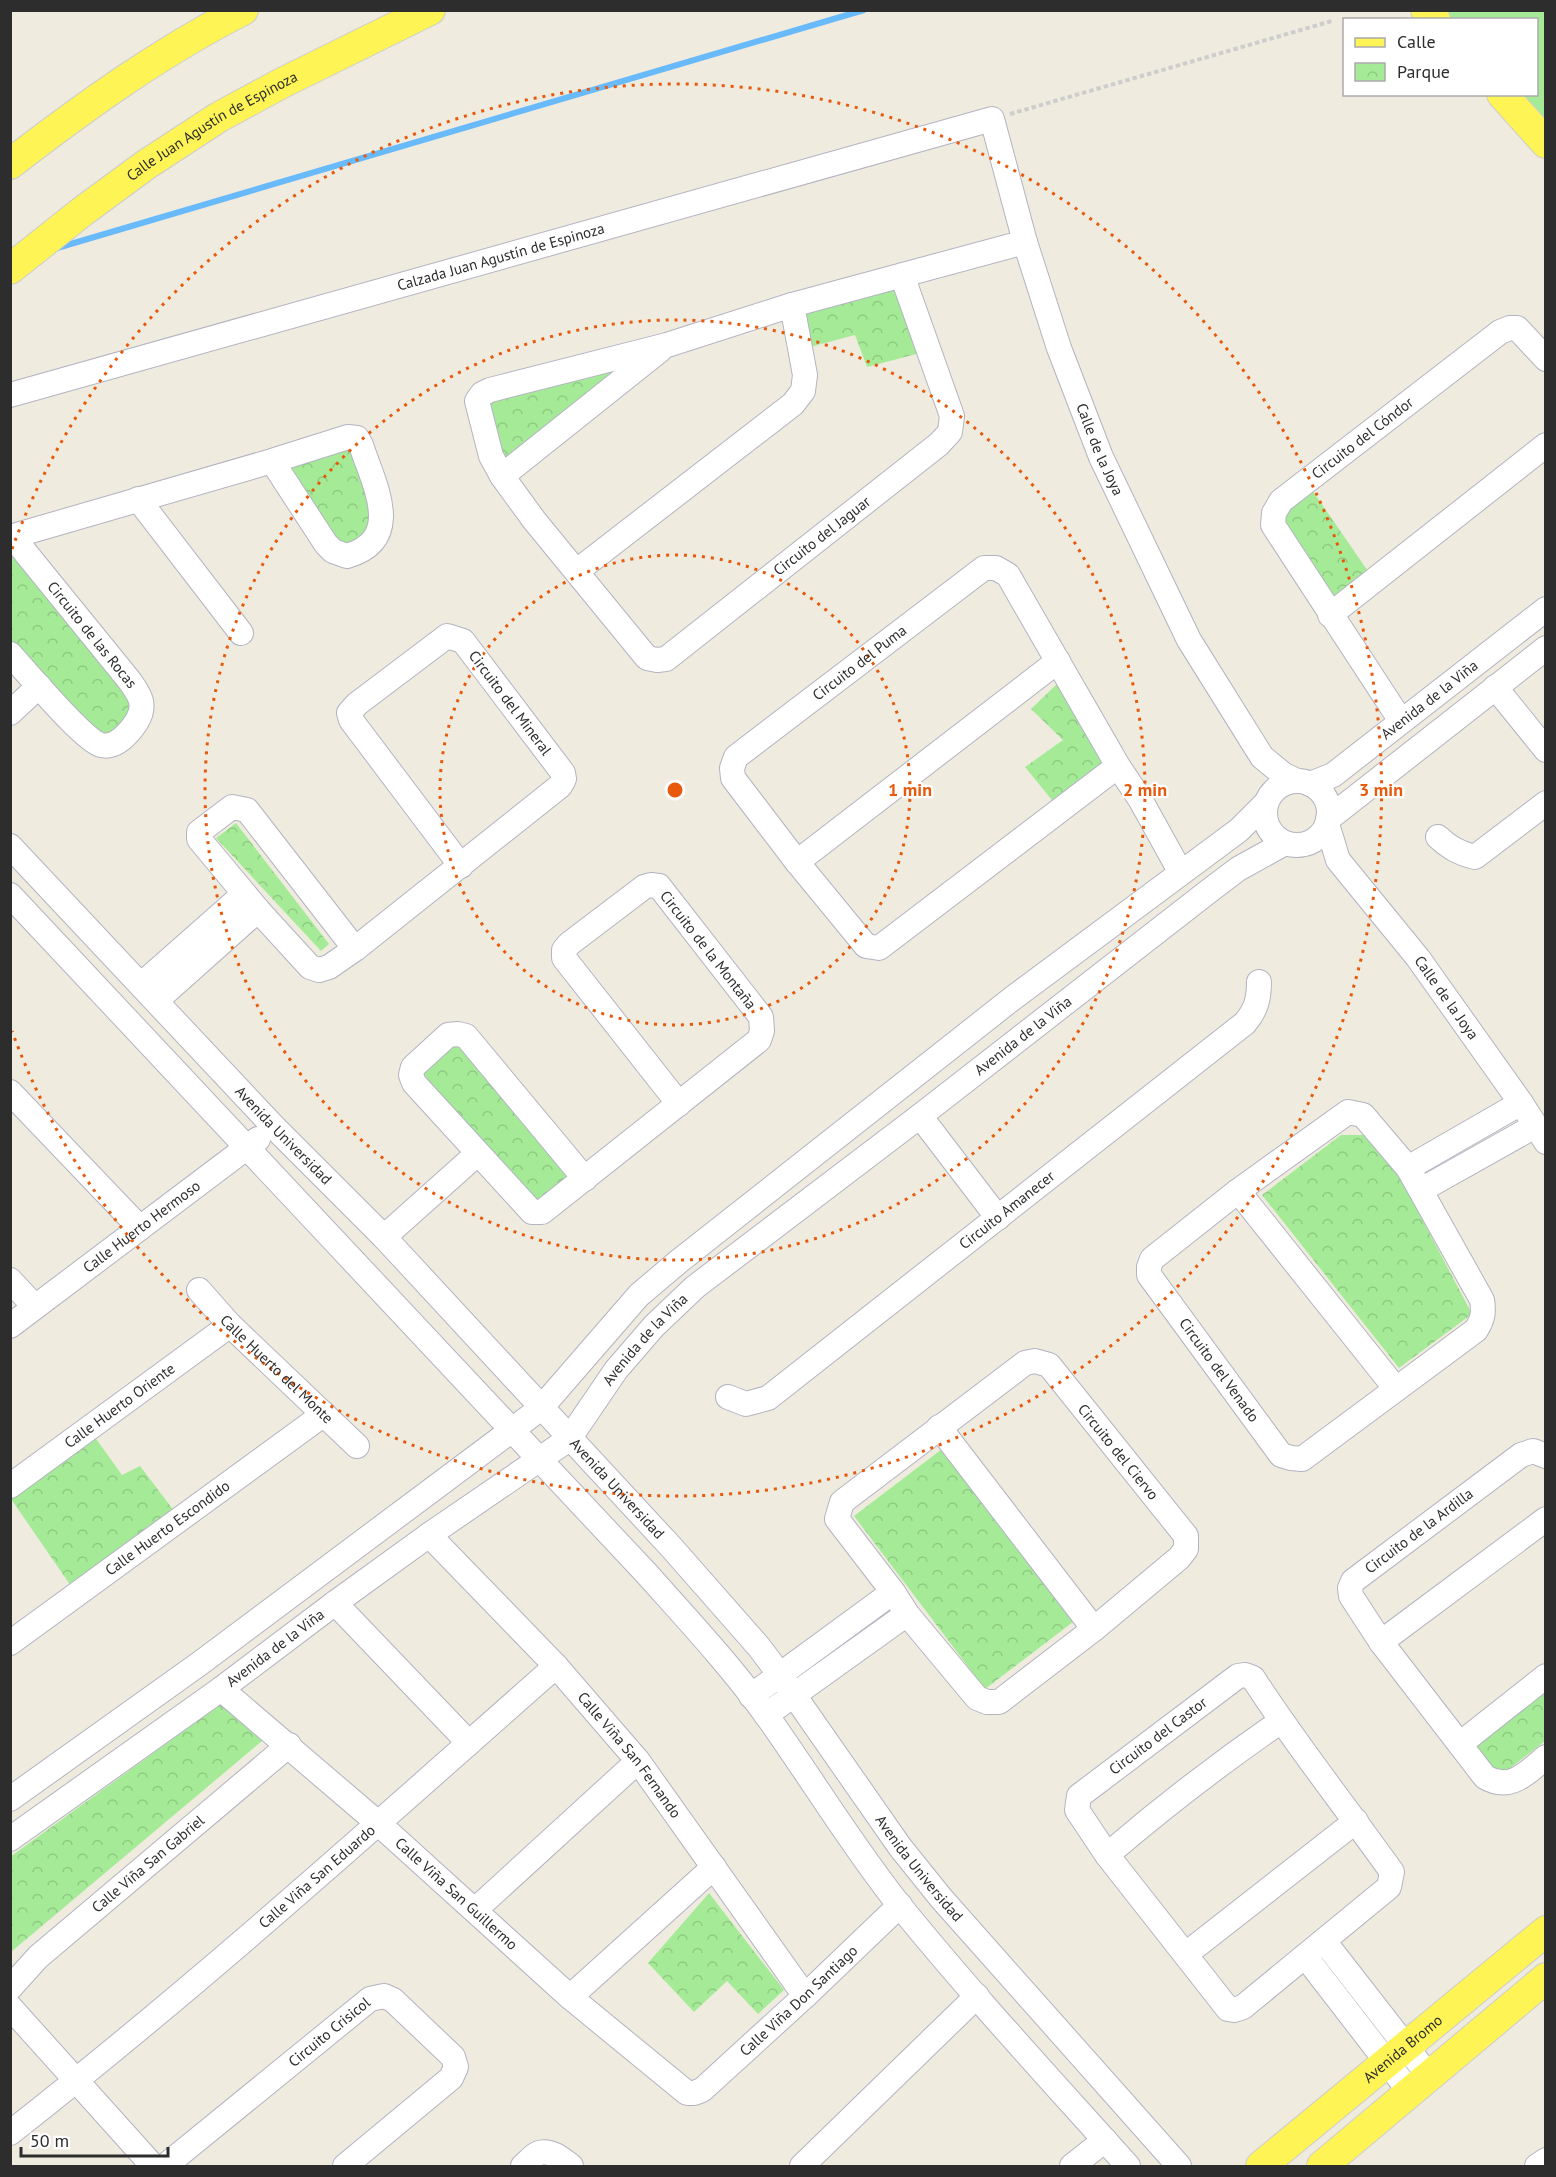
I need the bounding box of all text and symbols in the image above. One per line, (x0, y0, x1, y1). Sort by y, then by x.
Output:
legend (1343, 18, 1538, 96)
text: Calle (1397, 30, 1436, 53)
text: Parque (1397, 60, 1450, 83)
street label: Calle Juan Agustín de Espinoza (123, 67, 300, 185)
street label: Calzada Juan Agustín de Espinoza (395, 218, 607, 295)
street label: Circuito del Cóndor (1308, 393, 1417, 483)
street label: Calle de la Joya (1072, 400, 1128, 498)
street label: Circuito del Jaguar (769, 492, 874, 579)
street label: Circuito de las Rocas (43, 577, 141, 692)
street label: Circuito del Puma (808, 621, 910, 704)
street label: Circuito del Mineral (465, 647, 556, 759)
street label: Avenida de la Viña (1377, 656, 1482, 743)
text: 1 min (888, 778, 932, 801)
text: 2 min (1123, 778, 1167, 801)
text: 3 min (1359, 778, 1403, 801)
centre of rings (665, 780, 685, 800)
street label: Circuito de la Montaña (656, 887, 761, 1013)
street label: Calle de la Joya (1410, 952, 1483, 1043)
street label: Avenida de la Viña (970, 992, 1075, 1079)
street label: Avenida Universidad (231, 1082, 336, 1188)
street label: Circuito Amanecer (955, 1166, 1058, 1253)
street label: Calle Huerto Hermoso (79, 1176, 204, 1277)
street label: Avenida de la Viña (598, 1289, 691, 1389)
street label: Calle Huerto del Monte (216, 1311, 337, 1427)
street label: Circuito del Venado (1175, 1314, 1264, 1426)
street label: Calle Huerto Oriente (60, 1359, 178, 1452)
street label: Circuito del Ciervo (1074, 1400, 1163, 1504)
street label: Avenida Universidad (566, 1434, 669, 1543)
street label: Calle Huerto Escondido (101, 1476, 233, 1580)
street label: Circuito de la Ardilla (1361, 1484, 1477, 1578)
street label: Avenida de la Viña (222, 1604, 328, 1691)
street label: Calle Viña San Fernando (574, 1688, 686, 1822)
street label: Circuito del Castor (1105, 1693, 1210, 1779)
street label: Calle Viña San Gabriel (88, 1810, 209, 1916)
street label: Avenida Universidad (872, 1811, 967, 1925)
street label: Calle Viña San Eduardo (255, 1820, 379, 1932)
street label: Calle Viña San Guillermo (391, 1833, 522, 1954)
street label: Calle Viña Don Santiago (735, 1941, 861, 2060)
street label: Circuito Crisicol (284, 1992, 374, 2071)
street label: Avenida Bromo (1359, 2010, 1446, 2087)
scale bar (21, 2120, 168, 2158)
text: 50 m (30, 2129, 69, 2152)

